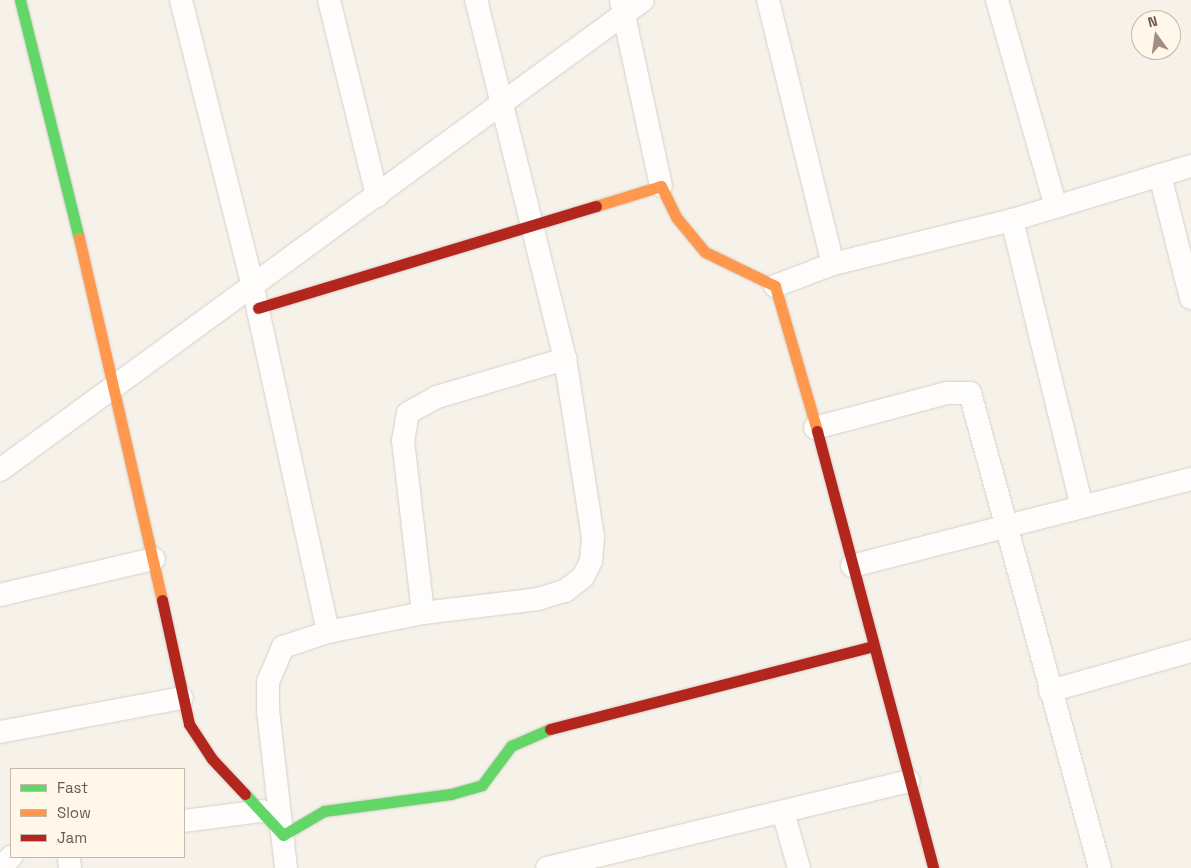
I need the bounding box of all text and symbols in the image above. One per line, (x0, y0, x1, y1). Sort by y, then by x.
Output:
north arrow (1131, 10, 1181, 60)
text: N (1146, 12, 1159, 31)
legend (10, 768, 185, 858)
text: Fast (57, 778, 88, 797)
text: Slow (57, 803, 91, 822)
text: Jam (57, 828, 87, 847)

